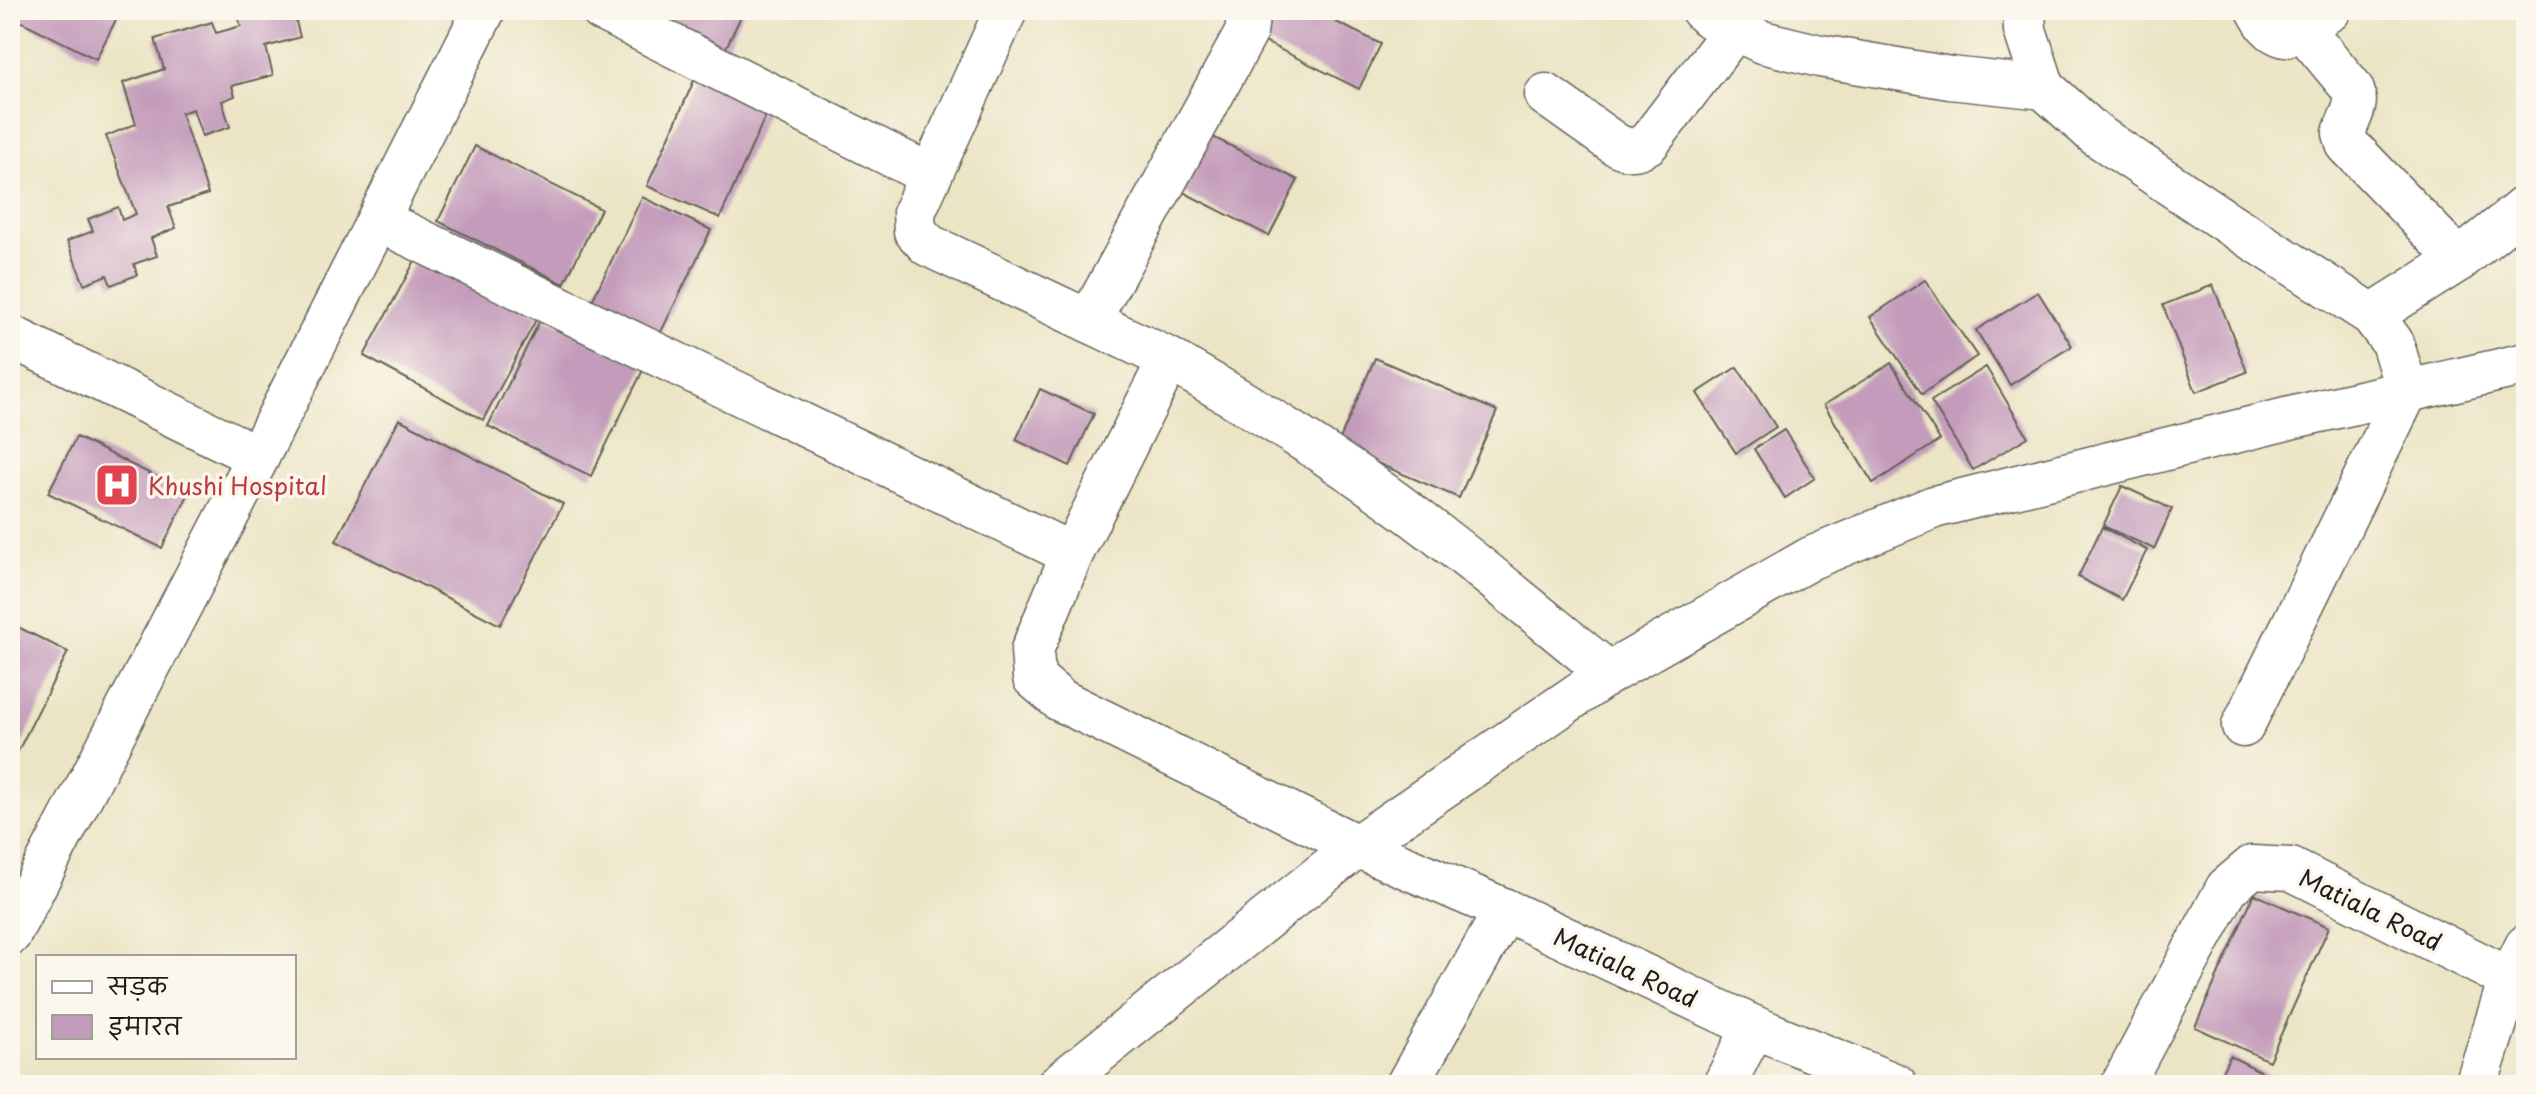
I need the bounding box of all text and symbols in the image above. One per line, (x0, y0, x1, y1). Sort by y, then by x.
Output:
hospital icon: Khushi Hospital (93, 461, 141, 509)
place label: Khushi Hospital (148, 467, 327, 503)
street label: Matiala Road (2294, 859, 2448, 959)
street label: Matiala Road (1548, 918, 1704, 1016)
legend (36, 955, 296, 1059)
text: सड़क (106, 967, 169, 1003)
text: इमारत (108, 1007, 183, 1043)

